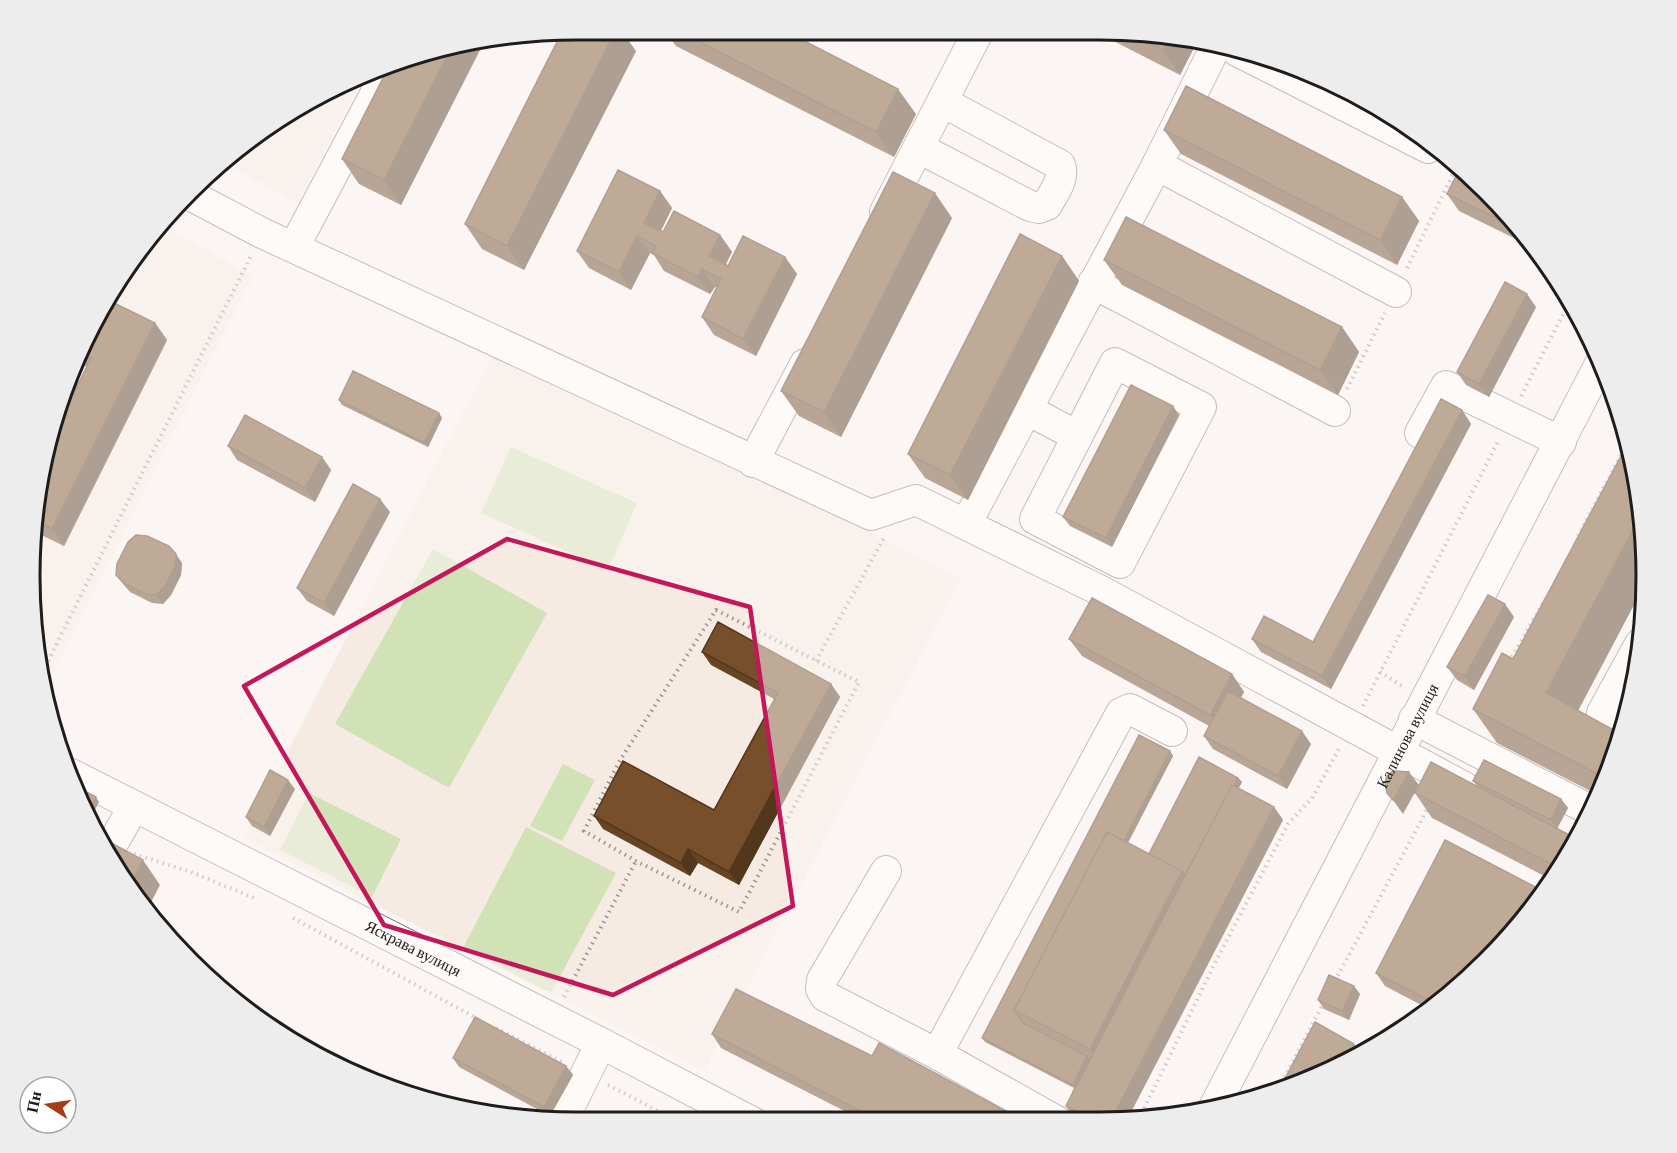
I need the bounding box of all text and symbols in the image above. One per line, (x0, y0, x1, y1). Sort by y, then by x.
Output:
street label: Калинова вулиця (1373, 680, 1442, 791)
street label: Яскрава вулиця (363, 917, 464, 980)
north arrow (18, 1075, 78, 1135)
text: Пн (23, 1090, 44, 1114)

